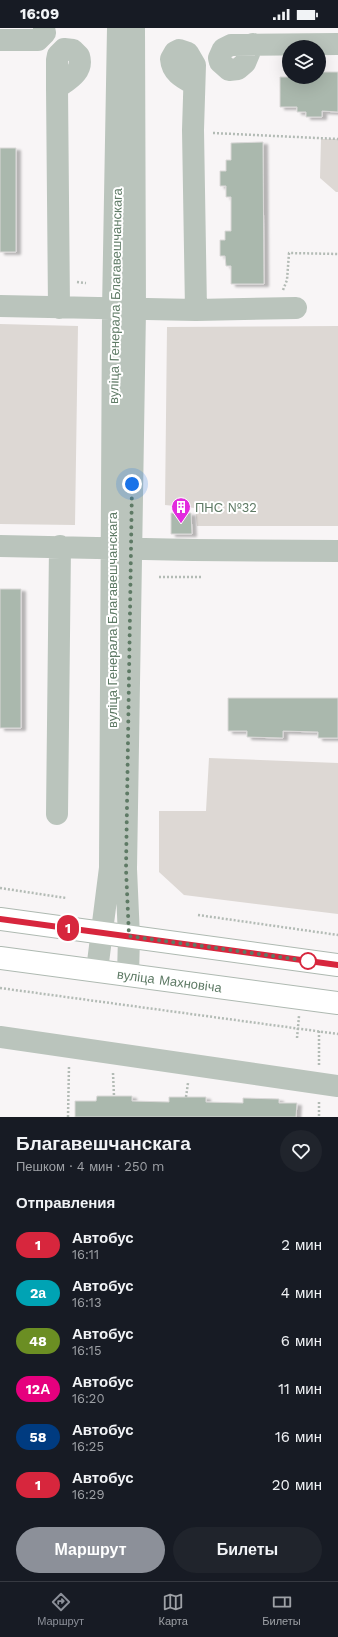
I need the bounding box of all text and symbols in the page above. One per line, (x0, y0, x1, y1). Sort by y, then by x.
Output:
text: 16:09 (20, 5, 59, 23)
map controls (282, 40, 326, 84)
button: layers (282, 40, 326, 84)
street label: вуліца Генерала Благавешчанскага (106, 187, 125, 404)
your location (122, 474, 142, 494)
building icon: ПНС №32 (170, 496, 192, 524)
place label: ПНС №32 (195, 500, 257, 515)
street label: вуліца Генерала Благавешчанскага (105, 511, 120, 728)
line badge: 1 (55, 915, 81, 941)
text: 1 (65, 920, 71, 936)
unlabelled marker (299, 952, 317, 970)
street label: вуліца Махновіча (116, 967, 223, 996)
button: heart (280, 1130, 322, 1172)
text: Благавешчанскага (16, 1132, 191, 1155)
text: Пешком · 4 мин · 250 m (16, 1159, 164, 1174)
text: Отправления (16, 1194, 115, 1212)
text: Автобус (72, 1229, 134, 1247)
text: 2 мин (281, 1236, 322, 1254)
text: 1 (35, 1237, 41, 1253)
text: 16:11 (72, 1247, 99, 1262)
text: Автобус (72, 1277, 134, 1295)
text: 4 мин (281, 1284, 322, 1302)
text: 2а (30, 1285, 46, 1301)
text: 16:13 (72, 1295, 101, 1310)
text: Автобус (72, 1325, 134, 1343)
text: 6 мин (281, 1332, 322, 1350)
text: 48 (29, 1333, 47, 1349)
text: 16:15 (72, 1343, 101, 1358)
text: Автобус (72, 1373, 134, 1391)
text: 11 мин (278, 1380, 322, 1398)
text: 12А (26, 1381, 50, 1397)
text: 16:20 (72, 1391, 105, 1406)
text: Автобус (72, 1421, 134, 1439)
text: 16 мин (275, 1428, 322, 1446)
text: 58 (30, 1429, 46, 1445)
text: 16:25 (72, 1439, 104, 1454)
text: Автобус (72, 1469, 134, 1487)
text: 20 мин (272, 1476, 322, 1494)
text: 1 (35, 1477, 41, 1493)
text: 16:29 (72, 1487, 104, 1502)
button: Маршрут (16, 1527, 165, 1573)
button: Билеты (173, 1527, 322, 1573)
tab: Маршрут (37, 1591, 84, 1628)
tab: Карта (158, 1591, 188, 1628)
tab: Билеты (262, 1591, 301, 1628)

